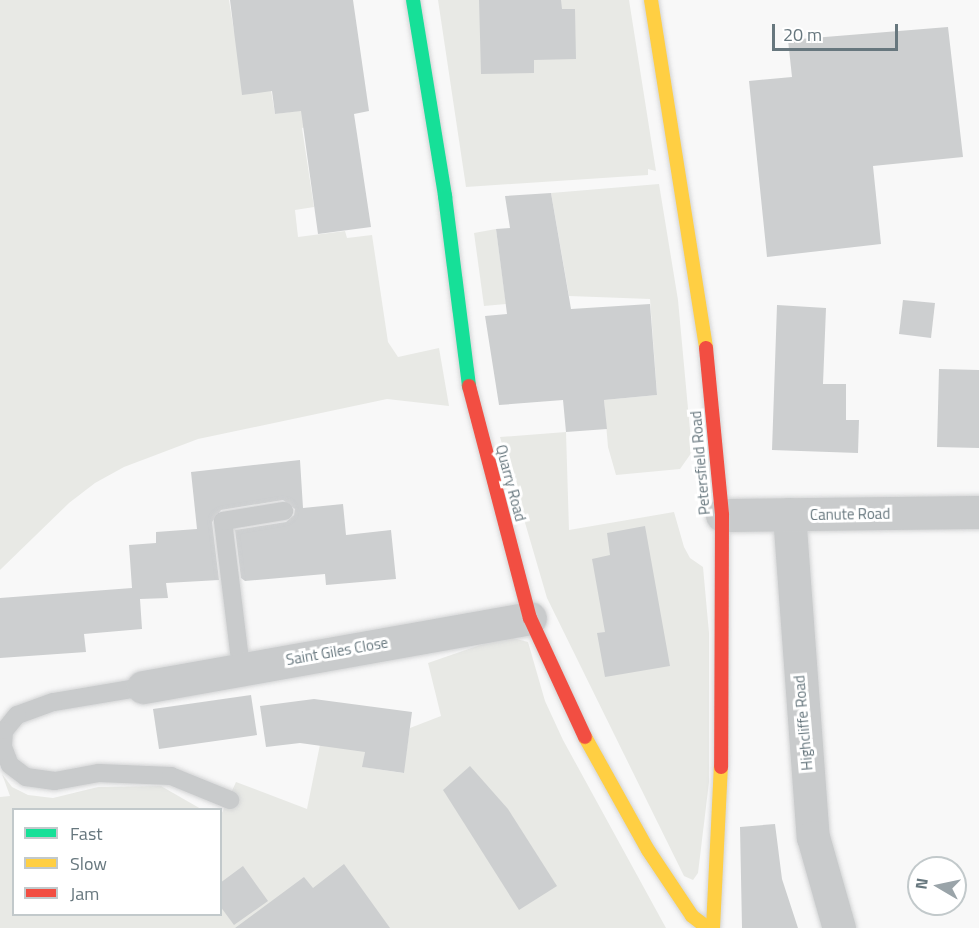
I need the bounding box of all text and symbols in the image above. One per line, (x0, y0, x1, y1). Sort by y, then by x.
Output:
scale bar (775, 12, 901, 50)
text: 20 m (783, 21, 822, 48)
street label: Petersfield Road (686, 410, 714, 516)
street label: Quarry Road (492, 443, 530, 523)
street label: Canute Road (810, 504, 890, 524)
street label: Saint Giles Close (285, 633, 389, 669)
street label: Highcliffe Road (790, 675, 816, 771)
legend (12, 808, 222, 916)
text: Fast (70, 820, 103, 847)
text: Slow (70, 850, 107, 877)
north arrow (907, 856, 967, 916)
text: N (908, 876, 934, 891)
text: Jam (70, 880, 99, 907)

